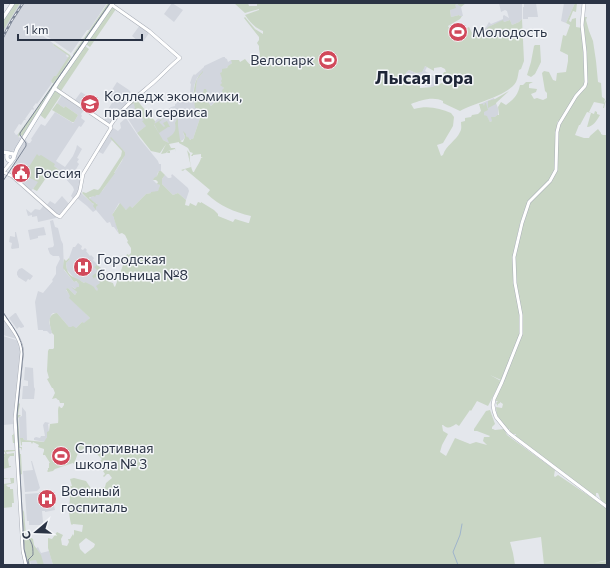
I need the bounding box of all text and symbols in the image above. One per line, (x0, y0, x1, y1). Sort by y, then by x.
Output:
scale bar (18, 16, 142, 42)
sports icon: Молодость (447, 21, 469, 43)
text: 1 km (24, 22, 48, 36)
place label: Молодость (472, 23, 547, 40)
sports icon: Велопарк (317, 49, 339, 71)
place label: Велопарк (250, 51, 314, 68)
district label: Лысая гора (375, 66, 473, 88)
place label: Колледж экономики, права и сервиса (104, 87, 242, 120)
school or university icon: Колледж экономики, права и сервиса (79, 93, 101, 115)
public building icon: Россия (10, 162, 32, 184)
place label: Россия (35, 164, 81, 181)
place label: Городская больница №8 (97, 250, 188, 283)
hospital icon: Городская больница №8 (72, 256, 94, 278)
place label: Спортивная школа № 3 (75, 439, 154, 472)
sports icon: Спортивная школа № 3 (50, 445, 72, 467)
place label: Военный госпиталь (61, 482, 127, 515)
hospital icon: Военный госпиталь (36, 488, 58, 510)
north arrow (16, 512, 56, 552)
text: С (19, 529, 33, 541)

